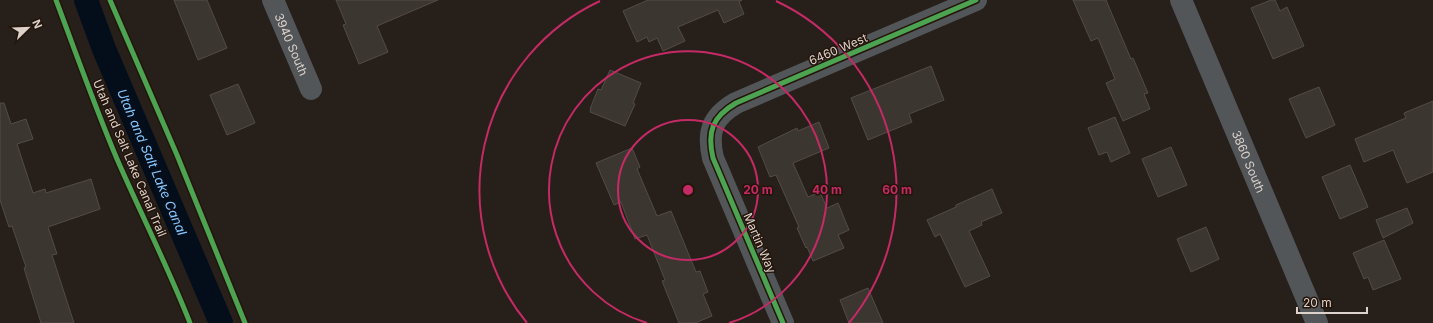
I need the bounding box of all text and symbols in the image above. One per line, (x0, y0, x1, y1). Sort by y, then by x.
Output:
north arrow (8, 8, 48, 48)
street label: 3940 South (272, 11, 312, 78)
text: N (29, 17, 45, 31)
street label: 6460 West (807, 30, 870, 68)
street label: Utah and Salt Lake Canal Trail (90, 77, 170, 239)
water label: Utah and Salt Lake Canal (114, 86, 190, 238)
street label: 3860 South (1229, 128, 1269, 195)
text: 20 m (743, 182, 773, 197)
text: 40 m (812, 182, 842, 197)
text: 60 m (882, 182, 912, 197)
centre of rings (681, 183, 695, 197)
street label: Martin Way (741, 211, 780, 276)
scale bar (1297, 289, 1367, 315)
text: 20 m (1303, 295, 1332, 310)

